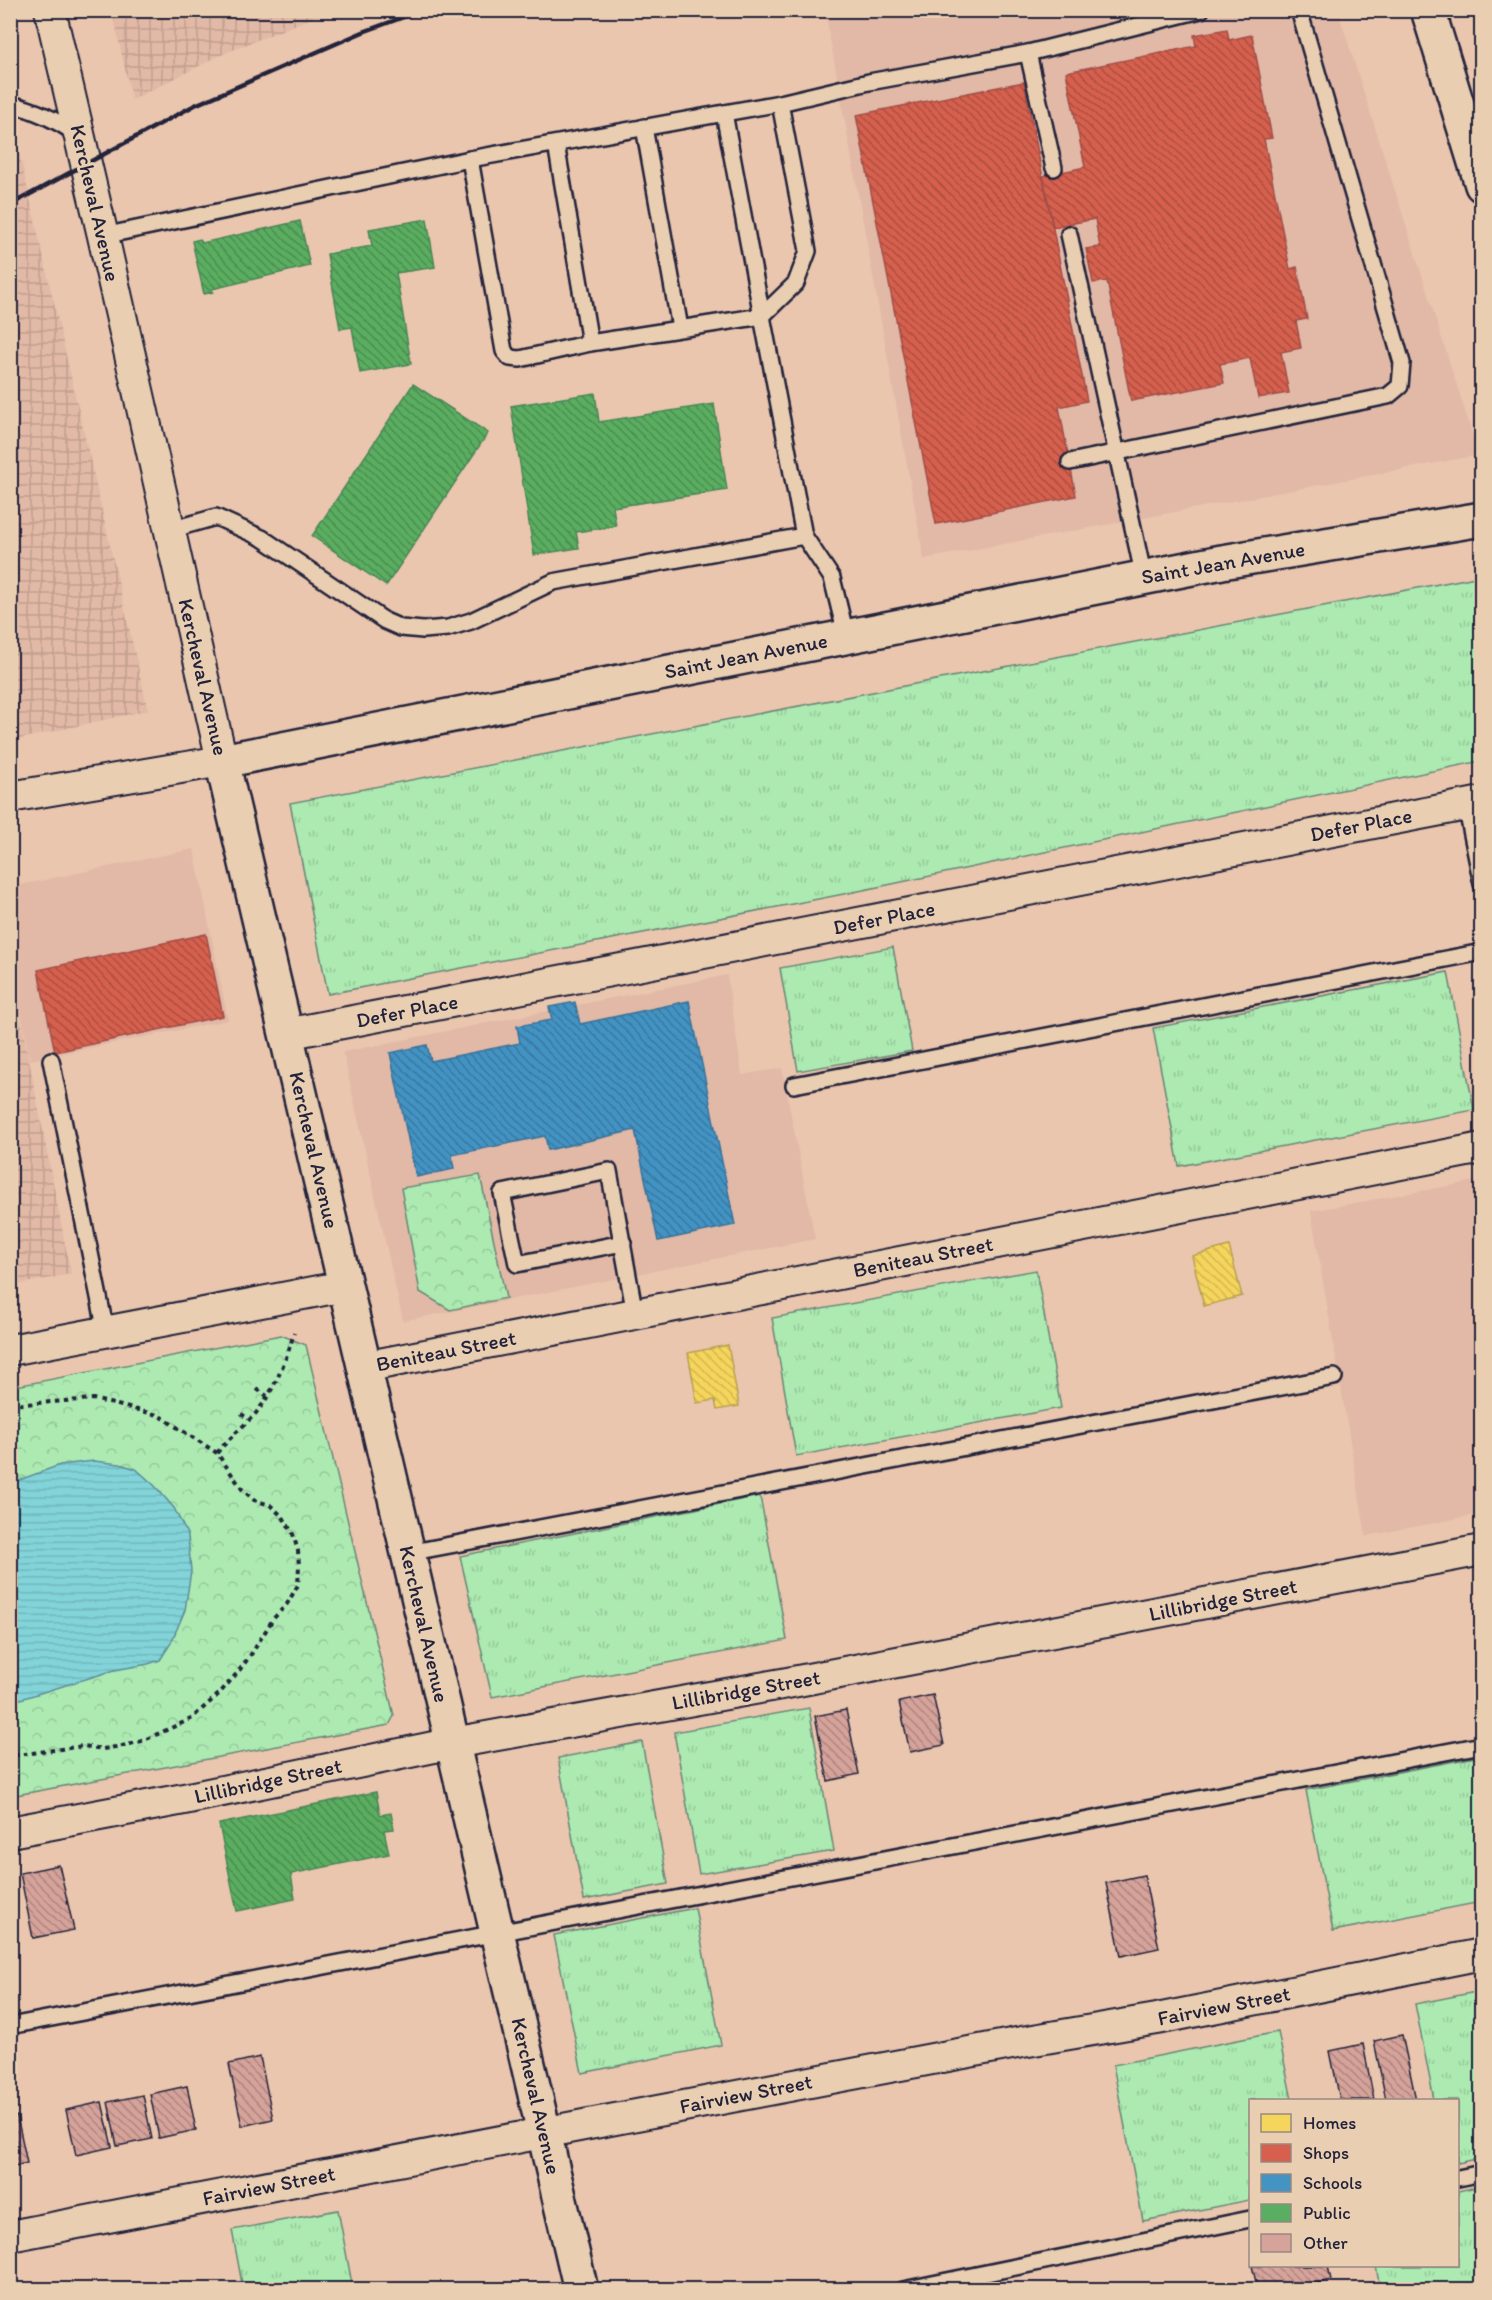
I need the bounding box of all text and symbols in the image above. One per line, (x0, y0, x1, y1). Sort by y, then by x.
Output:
street label: Kercheval Avenue (65, 122, 126, 284)
street label: Saint Jean Avenue (1139, 536, 1307, 589)
street label: Kercheval Avenue (173, 596, 234, 758)
street label: Saint Jean Avenue (662, 627, 830, 684)
street label: Defer Place (1308, 802, 1414, 847)
street label: Defer Place (831, 895, 937, 940)
street label: Defer Place (354, 988, 460, 1033)
street label: Kercheval Avenue (284, 1069, 345, 1231)
street label: Beniteau Street (851, 1231, 995, 1282)
street label: Beniteau Street (374, 1325, 518, 1376)
street label: Kercheval Avenue (394, 1543, 455, 1705)
street label: Lillibridge Street (1147, 1573, 1299, 1626)
street label: Lillibridge Street (670, 1664, 822, 1715)
street label: Lillibridge Street (192, 1753, 344, 1808)
street label: Fairview Street (1156, 1980, 1292, 2031)
street label: Kercheval Avenue (506, 2015, 567, 2177)
street label: Fairview Street (678, 2068, 814, 2119)
legend (1249, 2099, 1459, 2267)
text: Homes (1303, 2112, 1356, 2134)
text: Shops (1303, 2142, 1349, 2164)
street label: Fairview Street (201, 2160, 337, 2211)
text: Schools (1303, 2172, 1362, 2194)
text: Public (1303, 2202, 1351, 2224)
text: Other (1303, 2232, 1349, 2254)

